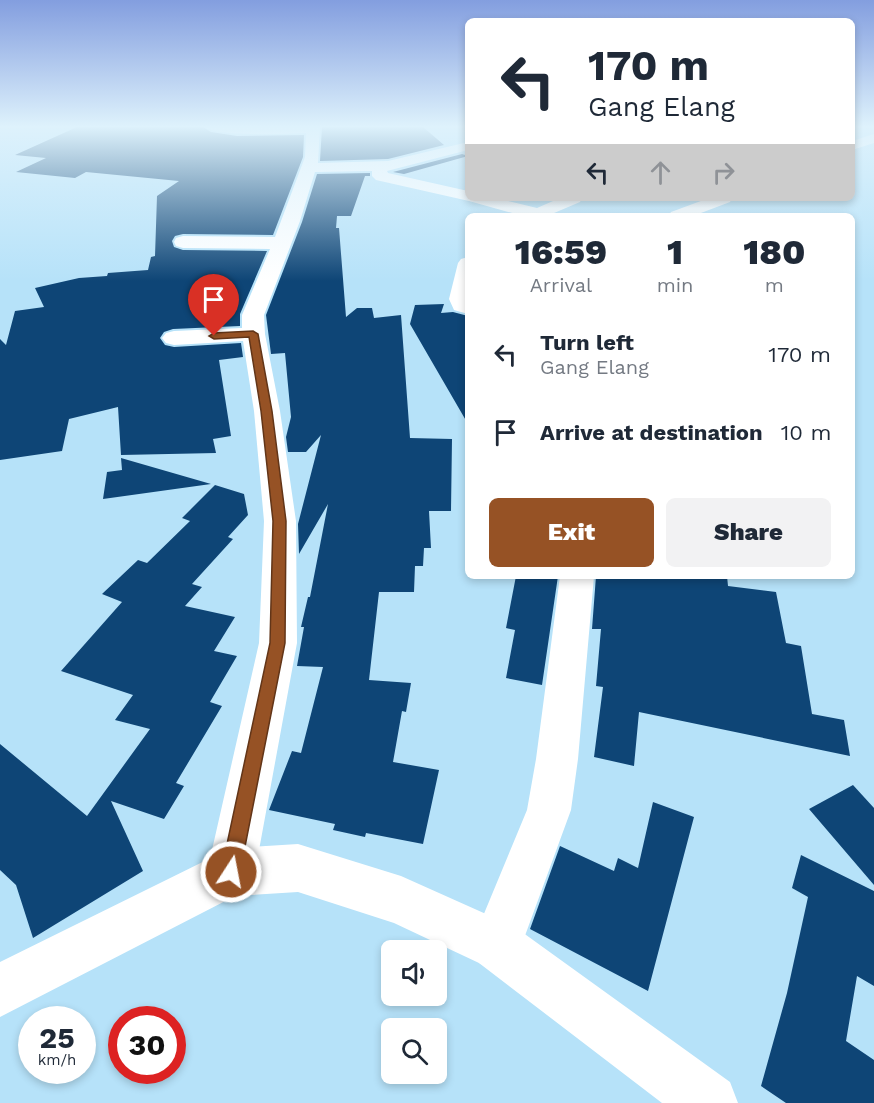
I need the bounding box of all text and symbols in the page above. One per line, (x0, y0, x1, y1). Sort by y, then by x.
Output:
text: 170 m (588, 41, 709, 90)
icon: left (489, 42, 567, 120)
text: Gang Elang (588, 91, 735, 123)
icon: left (581, 156, 614, 189)
icon: ahead (644, 156, 677, 189)
icon: right (707, 156, 740, 189)
text: 16:59 (515, 231, 607, 273)
text: 1 (667, 231, 683, 273)
text: 180 (743, 231, 805, 273)
text: Arrival (530, 273, 592, 297)
text: min (657, 273, 694, 297)
text: m (765, 273, 784, 297)
pin (188, 274, 239, 336)
icon: arrive (197, 283, 230, 316)
text: Turn left (540, 330, 634, 355)
icon: left (489, 338, 522, 371)
text: 170 m (768, 342, 831, 367)
text: Gang Elang (540, 355, 649, 379)
icon: arrive (489, 416, 522, 449)
text: Arrive at destination (540, 420, 763, 445)
text: 10 m (781, 420, 831, 445)
button: Exit (489, 498, 654, 567)
button: Share (666, 498, 831, 567)
position arrow (199, 840, 263, 904)
map controls (381, 940, 447, 1084)
button: sound (381, 940, 447, 1006)
speed limit sign: 30 (108, 1006, 186, 1084)
button: search (381, 1018, 447, 1084)
text: 25 (39, 1020, 75, 1055)
text: km/h (38, 1051, 76, 1069)

